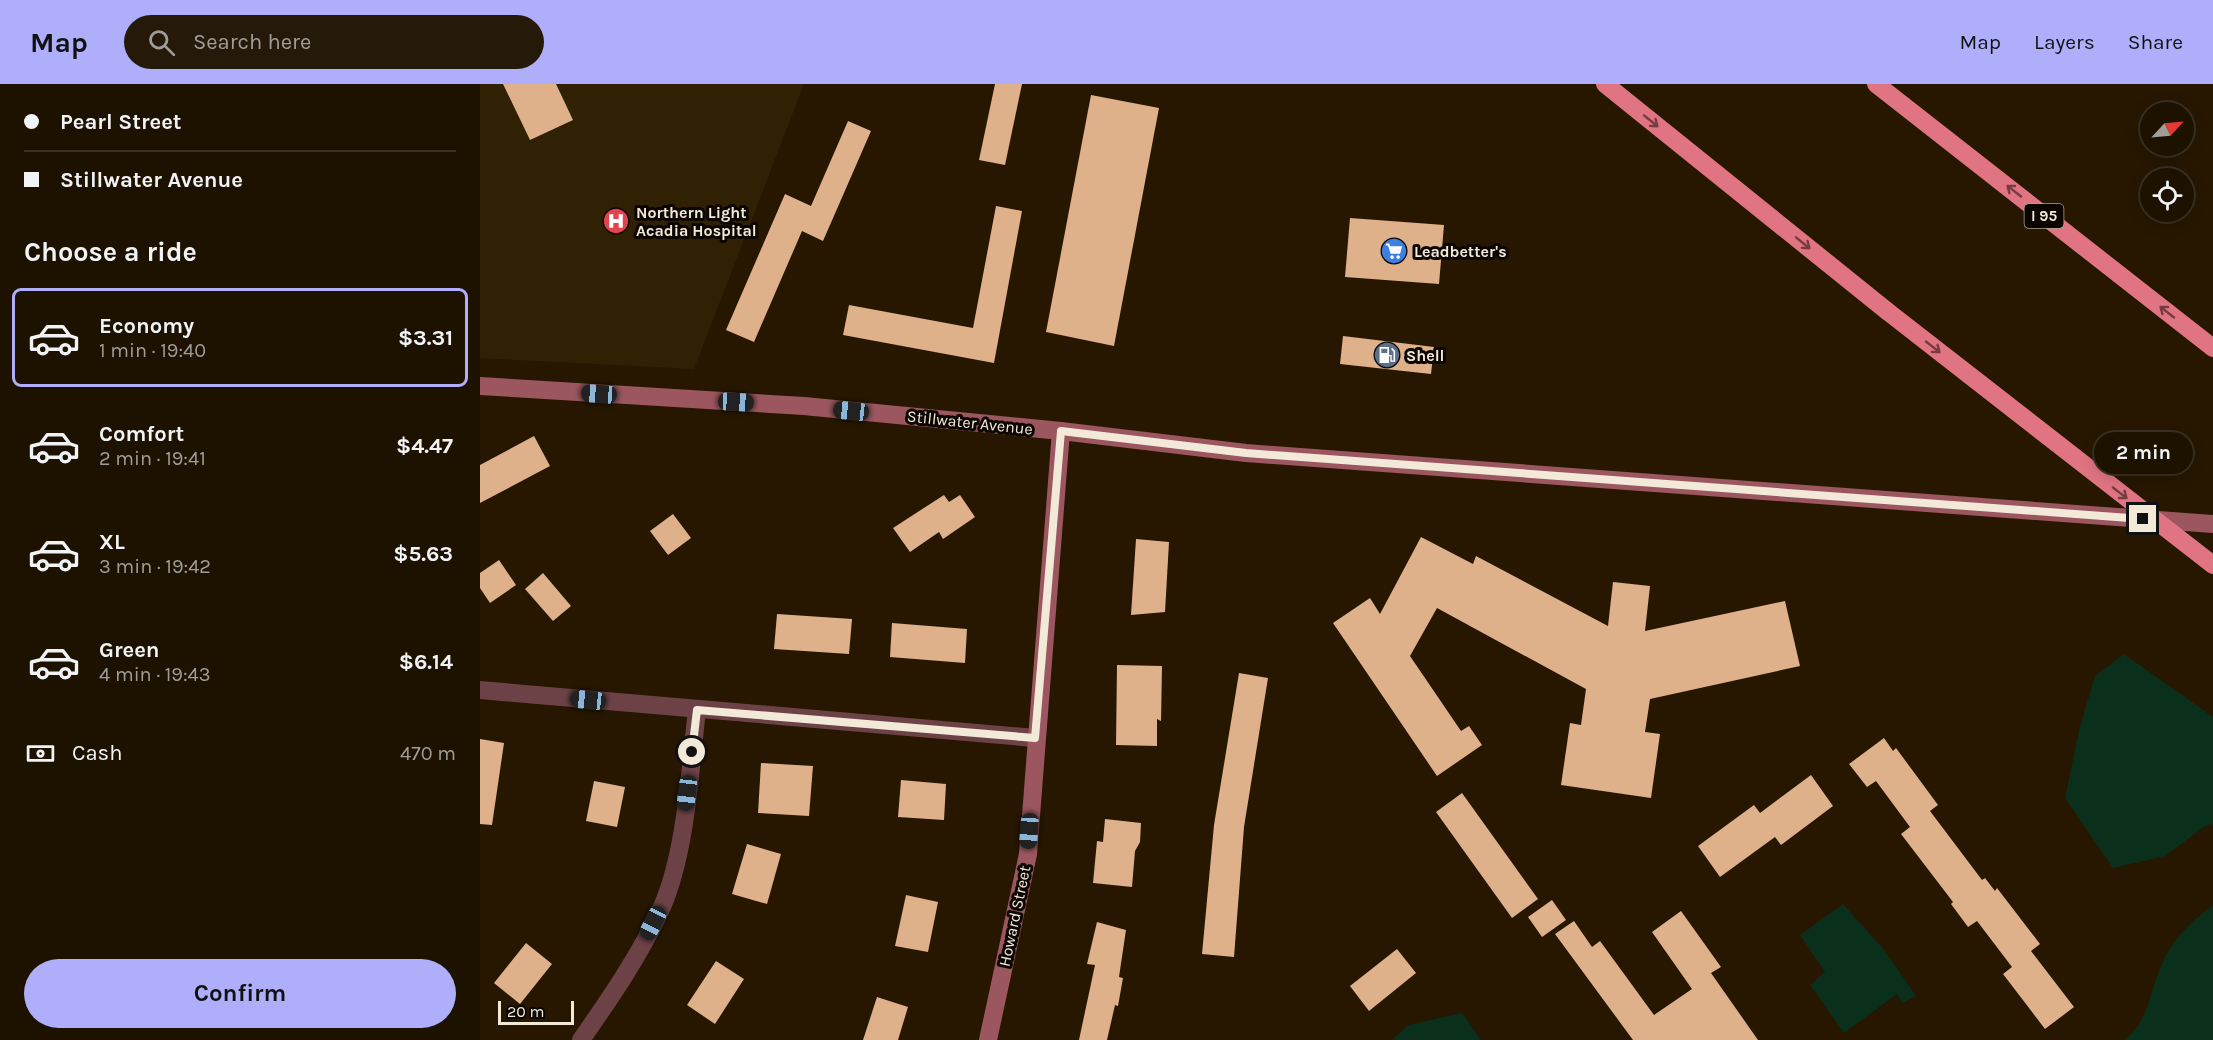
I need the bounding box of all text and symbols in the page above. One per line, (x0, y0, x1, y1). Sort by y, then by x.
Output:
search box (124, 15, 544, 69)
text: Map (30, 26, 88, 59)
icon: search (145, 26, 178, 59)
text: Search here (193, 29, 311, 55)
text: Map (1959, 30, 2001, 54)
text: Layers (2034, 30, 2095, 54)
text: Share (2128, 30, 2183, 54)
north arrow (2140, 102, 2194, 156)
map controls (2140, 102, 2194, 222)
text: Pearl Street (60, 109, 182, 135)
one-way arrow (1643, 114, 1659, 127)
text: Stillwater Avenue (60, 167, 243, 193)
button: locate (2140, 168, 2194, 222)
one-way arrow (2006, 185, 2022, 198)
place label: Northern Light Acadia Hospital (636, 203, 757, 240)
road number: I 95 (2024, 204, 2064, 228)
hospital icon: Northern Light Acadia Hospital (601, 206, 631, 236)
text: Choose a ride (24, 236, 197, 268)
supermarket icon: Leadbetter's (1379, 236, 1409, 266)
one-way arrow (1795, 236, 1810, 250)
place label: Leadbetter's (1414, 242, 1507, 261)
one-way arrow (2159, 305, 2175, 318)
icon: car (27, 311, 81, 365)
text: Economy (99, 313, 194, 339)
text: $3.31 (398, 325, 453, 351)
text: 1 min · 19:40 (99, 339, 206, 362)
fuel station icon: Shell (1372, 340, 1402, 370)
one-way arrow (1925, 340, 1941, 353)
place label: Shell (1406, 346, 1444, 365)
car (580, 384, 618, 404)
car (718, 392, 754, 412)
car (832, 400, 870, 422)
street label: Stillwater Avenue (906, 406, 1034, 439)
icon: car (27, 419, 81, 473)
text: Comfort (99, 421, 184, 447)
callout: 2 min (2094, 432, 2192, 474)
text: $4.47 (396, 433, 453, 459)
text: 2 min (2116, 441, 2171, 464)
text: 2 min · 19:41 (99, 447, 206, 470)
one-way arrow (2112, 486, 2128, 499)
route end (2129, 505, 2156, 532)
icon: car (27, 527, 81, 581)
text: XL (99, 529, 125, 555)
text: $5.63 (393, 541, 453, 567)
text: 3 min · 19:42 (99, 555, 211, 578)
icon: car (27, 635, 81, 689)
text: Green (99, 637, 160, 663)
text: $6.14 (399, 649, 453, 675)
text: 4 min · 19:43 (99, 663, 211, 686)
car (569, 689, 607, 711)
icon: cash (24, 737, 57, 770)
route start (678, 738, 705, 765)
text: Cash (72, 740, 122, 766)
text: 470 m (400, 742, 456, 765)
car (676, 774, 698, 812)
car (1019, 812, 1039, 850)
street label: Howard Street (995, 864, 1034, 968)
car (637, 903, 669, 943)
button: Confirm (24, 959, 456, 1028)
scale bar (498, 998, 574, 1026)
text: 20 m (507, 1002, 545, 1021)

